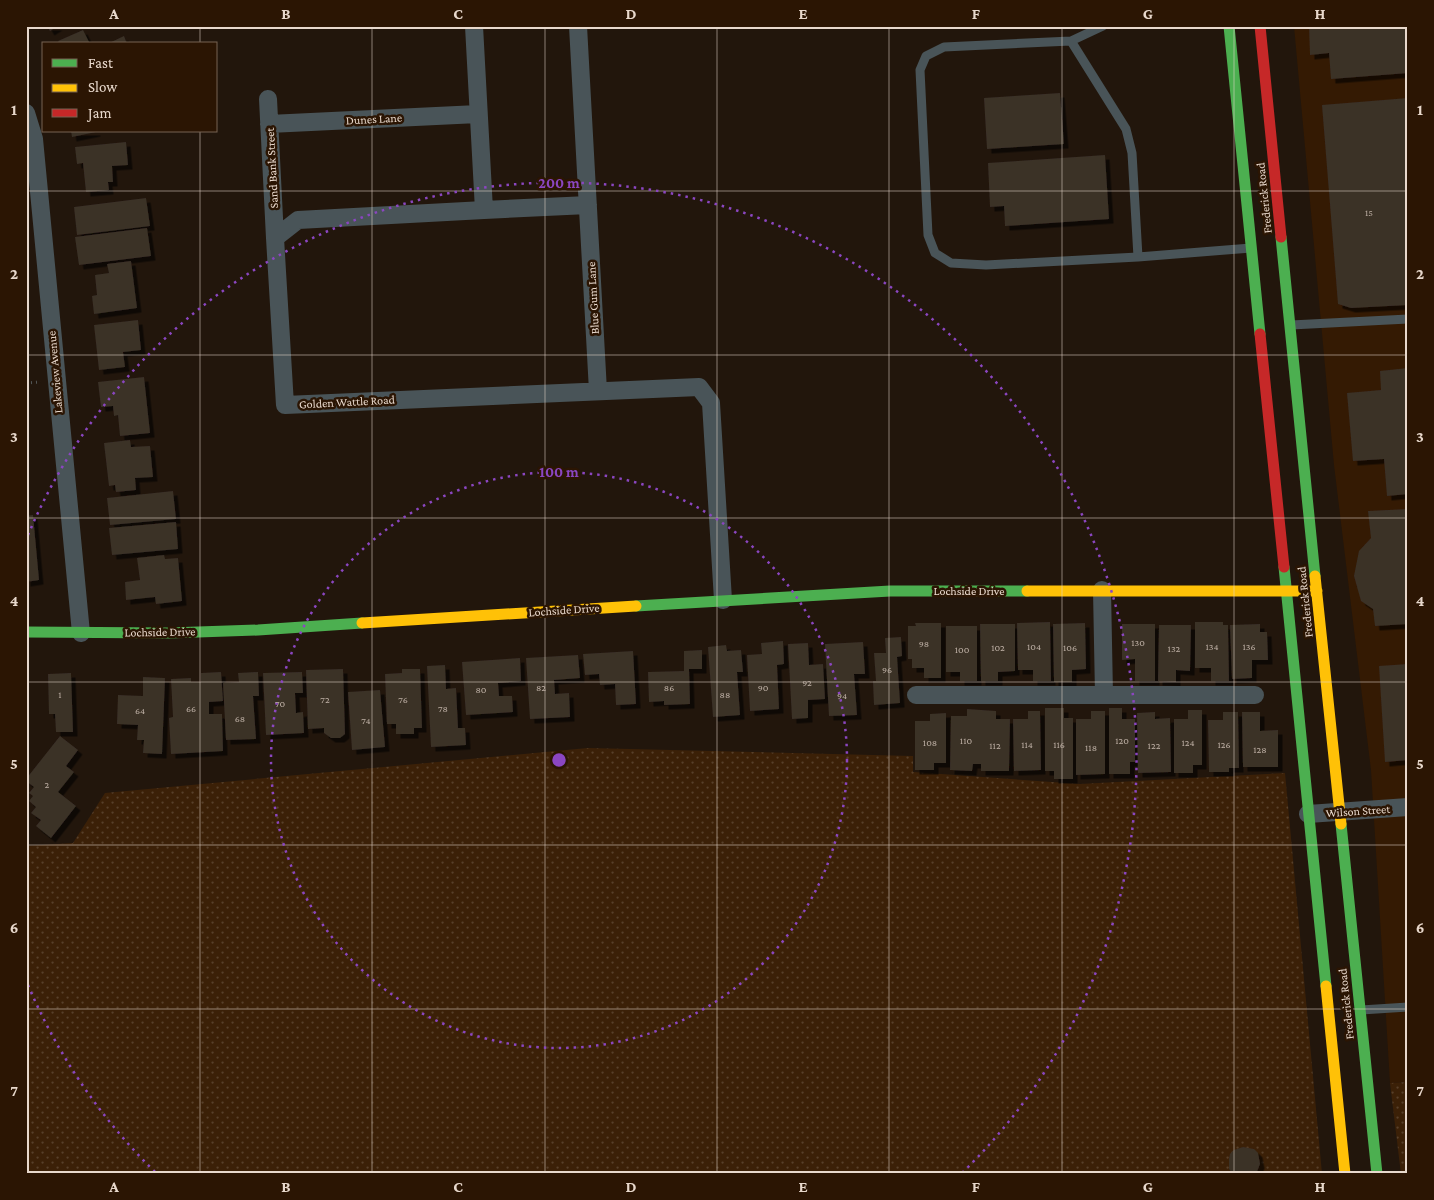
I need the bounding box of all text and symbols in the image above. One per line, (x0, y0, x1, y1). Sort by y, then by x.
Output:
text: A (108, 5, 119, 22)
text: B (281, 5, 291, 22)
text: C (453, 5, 463, 22)
text: D (625, 5, 637, 22)
text: E (798, 5, 808, 22)
text: F (972, 5, 981, 22)
text: G (1143, 5, 1153, 22)
text: H (1315, 5, 1326, 22)
legend (42, 42, 218, 132)
text: Fast (88, 55, 114, 71)
text: Slow (88, 79, 118, 95)
text: 1 (11, 101, 17, 118)
text: 1 (1417, 101, 1423, 118)
text: Jam (86, 105, 111, 122)
street label: Dunes Lane (346, 111, 402, 127)
street label: Sand Bank Street (263, 126, 281, 209)
street label: Frederick Road (1253, 161, 1275, 234)
text: 200 m (538, 175, 580, 191)
house number: 15 (1365, 207, 1373, 218)
street label: Blue Gum Lane (584, 261, 602, 335)
text: 2 (10, 265, 18, 282)
text: 2 (1416, 265, 1424, 282)
street label: Lakeview Avenue (44, 330, 66, 414)
street label: Golden Wattle Road (299, 392, 396, 412)
text: 3 (10, 428, 18, 445)
text: 3 (1416, 428, 1424, 445)
text: 100 m (539, 464, 579, 480)
street label: Frederick Road (1294, 565, 1316, 638)
street label: Lochside Drive (933, 584, 1005, 598)
text: 4 (10, 592, 19, 609)
text: 4 (1416, 592, 1425, 609)
street label: Lochside Drive (528, 601, 600, 619)
street label: Lochside Drive (124, 624, 196, 640)
house number: 130 (1131, 637, 1145, 648)
house number: 98 (919, 638, 929, 649)
house number: 104 (1027, 641, 1041, 652)
house number: 134 (1205, 641, 1219, 652)
house number: 136 (1242, 641, 1256, 652)
house number: 102 (991, 642, 1005, 653)
house number: 106 (1063, 642, 1077, 653)
house number: 132 (1168, 643, 1181, 654)
house number: 100 (955, 644, 970, 655)
house number: 96 (882, 664, 892, 675)
house number: 92 (802, 677, 812, 688)
house number: 82 (536, 682, 546, 693)
house number: 86 (664, 682, 674, 693)
house number: 90 (758, 682, 769, 693)
house number: 80 (475, 684, 487, 695)
house number: 1 (58, 689, 62, 700)
house number: 88 (720, 689, 730, 700)
house number: 94 (837, 690, 847, 701)
house number: 72 (320, 694, 330, 705)
house number: 76 (398, 694, 408, 705)
house number: 70 (275, 698, 285, 709)
house number: 66 (186, 703, 196, 714)
house number: 78 (438, 703, 448, 714)
house number: 64 (135, 705, 145, 716)
house number: 68 (235, 713, 245, 724)
house number: 74 (361, 715, 371, 726)
house number: 110 (960, 735, 972, 746)
house number: 120 (1115, 735, 1129, 746)
house number: 108 (923, 737, 937, 748)
house number: 124 (1181, 737, 1195, 748)
house number: 114 (1021, 739, 1033, 750)
house number: 116 (1053, 739, 1065, 750)
house number: 126 (1217, 739, 1231, 750)
house number: 112 (989, 740, 1001, 751)
house number: 122 (1148, 740, 1161, 751)
house number: 118 (1085, 742, 1097, 753)
house number: 128 (1253, 744, 1267, 755)
centre of rings (550, 751, 568, 769)
text: 5 (10, 755, 18, 772)
text: 5 (1416, 755, 1424, 772)
house number: 2 (45, 779, 50, 790)
street label: Wilson Street (1325, 802, 1392, 820)
text: 6 (10, 919, 18, 936)
text: 6 (1416, 919, 1424, 936)
street label: Frederick Road (1335, 967, 1357, 1040)
text: 7 (10, 1082, 18, 1099)
text: 7 (1416, 1082, 1424, 1099)
text: A (108, 1178, 119, 1195)
text: B (281, 1178, 291, 1195)
text: C (453, 1178, 463, 1195)
text: D (625, 1178, 637, 1195)
text: E (798, 1178, 808, 1195)
text: F (972, 1178, 981, 1195)
text: G (1143, 1178, 1153, 1195)
text: H (1315, 1178, 1326, 1195)

